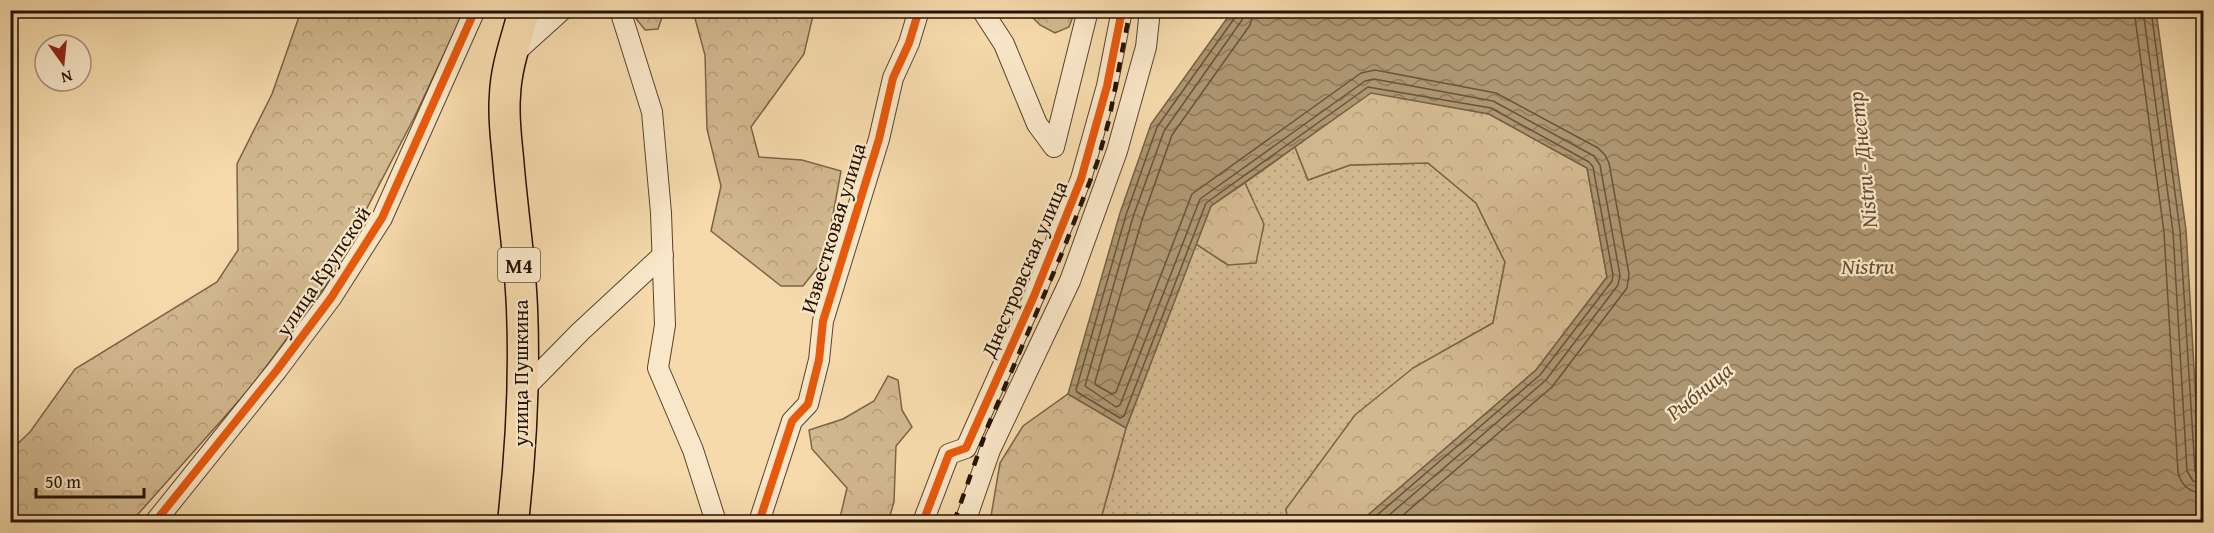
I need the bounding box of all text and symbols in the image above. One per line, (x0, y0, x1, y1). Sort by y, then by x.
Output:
north arrow (33, 33, 93, 93)
text: N (58, 65, 75, 91)
water label: Nistru - Днестр (1839, 90, 1885, 231)
street label: Известковая улица (792, 139, 874, 317)
street label: Днестровская улица (972, 176, 1075, 363)
street label: улица Крупской (267, 199, 378, 343)
road number: M4 (498, 248, 540, 282)
water label: Nistru (1840, 250, 1895, 282)
street label: улица Пушкина (505, 299, 536, 448)
water label: Рыбница (1658, 354, 1739, 428)
scale bar (36, 461, 144, 499)
text: 50 m (45, 468, 81, 495)

